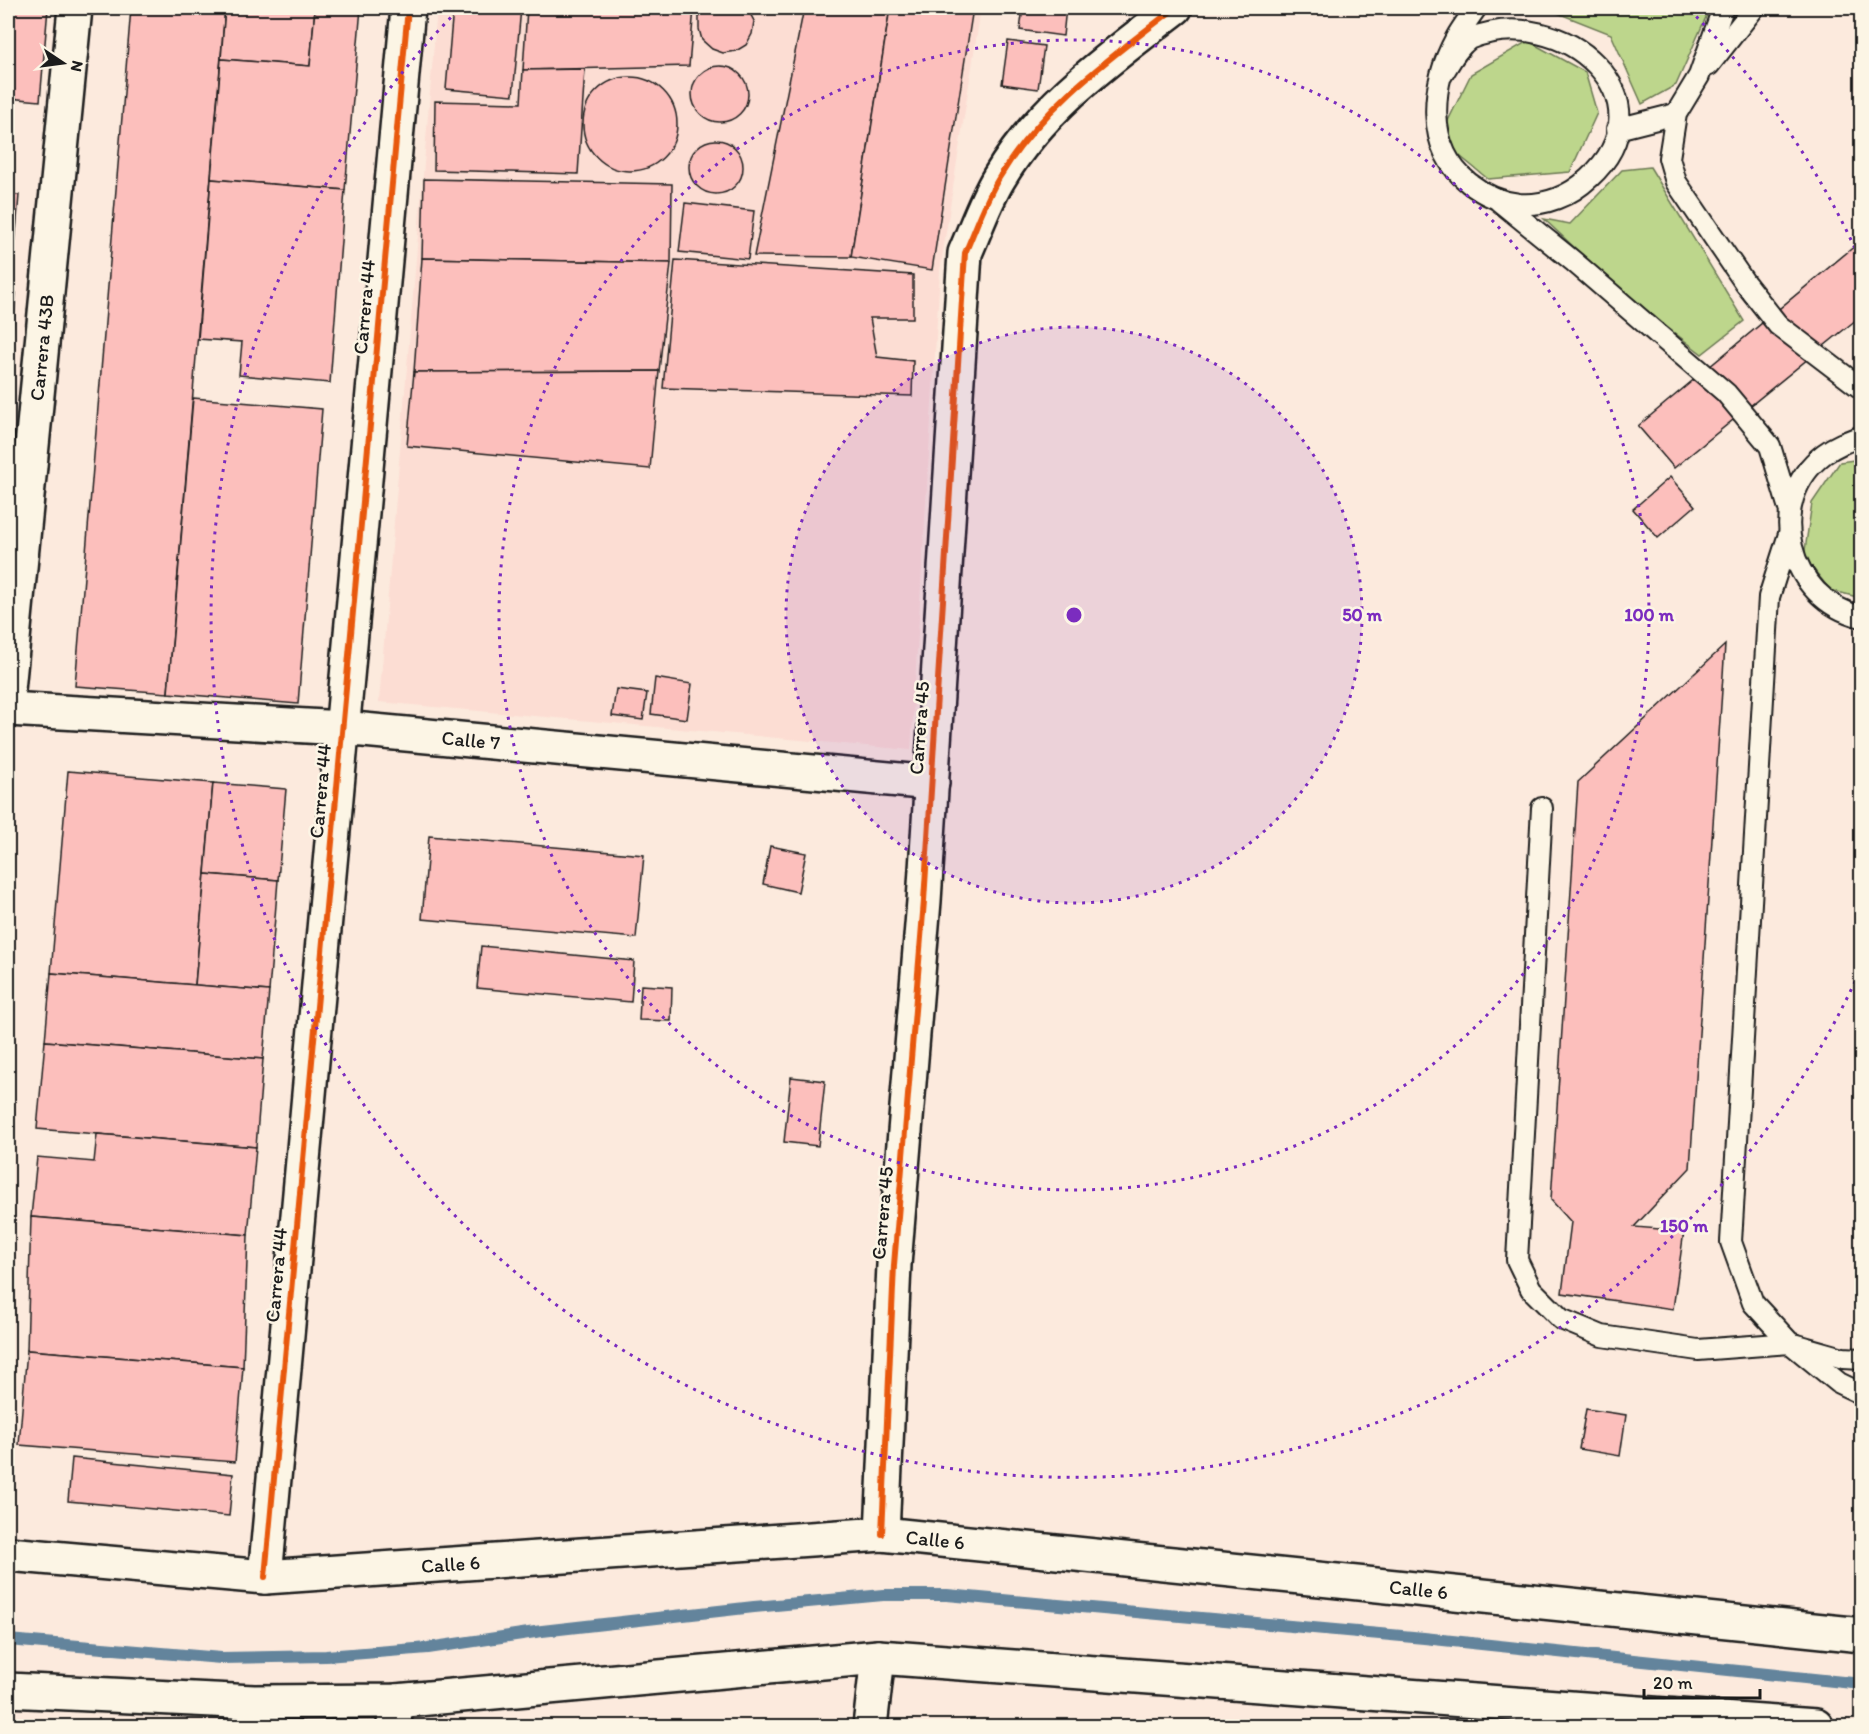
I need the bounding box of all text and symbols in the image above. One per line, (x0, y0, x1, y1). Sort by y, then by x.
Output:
north arrow (33, 33, 93, 93)
text: N (67, 59, 88, 74)
street label: Carrera 44 (348, 259, 380, 355)
street label: Carrera 43B (24, 293, 59, 402)
text: 50 m (1342, 604, 1383, 626)
text: 100 m (1624, 604, 1675, 626)
centre of rings (1064, 605, 1084, 625)
street label: Carrera 45 (904, 680, 934, 776)
street label: Calle 7 (441, 725, 501, 755)
street label: Carrera 44 (304, 743, 336, 839)
street label: Carrera 45 (866, 1165, 898, 1261)
text: 150 m (1660, 1215, 1709, 1237)
street label: Carrera 44 (260, 1227, 292, 1323)
street label: Calle 6 (905, 1525, 966, 1554)
street label: Calle 6 (420, 1550, 481, 1578)
street label: Calle 6 (1388, 1574, 1449, 1604)
scale bar (1644, 1662, 1760, 1700)
text: 20 m (1653, 1672, 1693, 1694)

